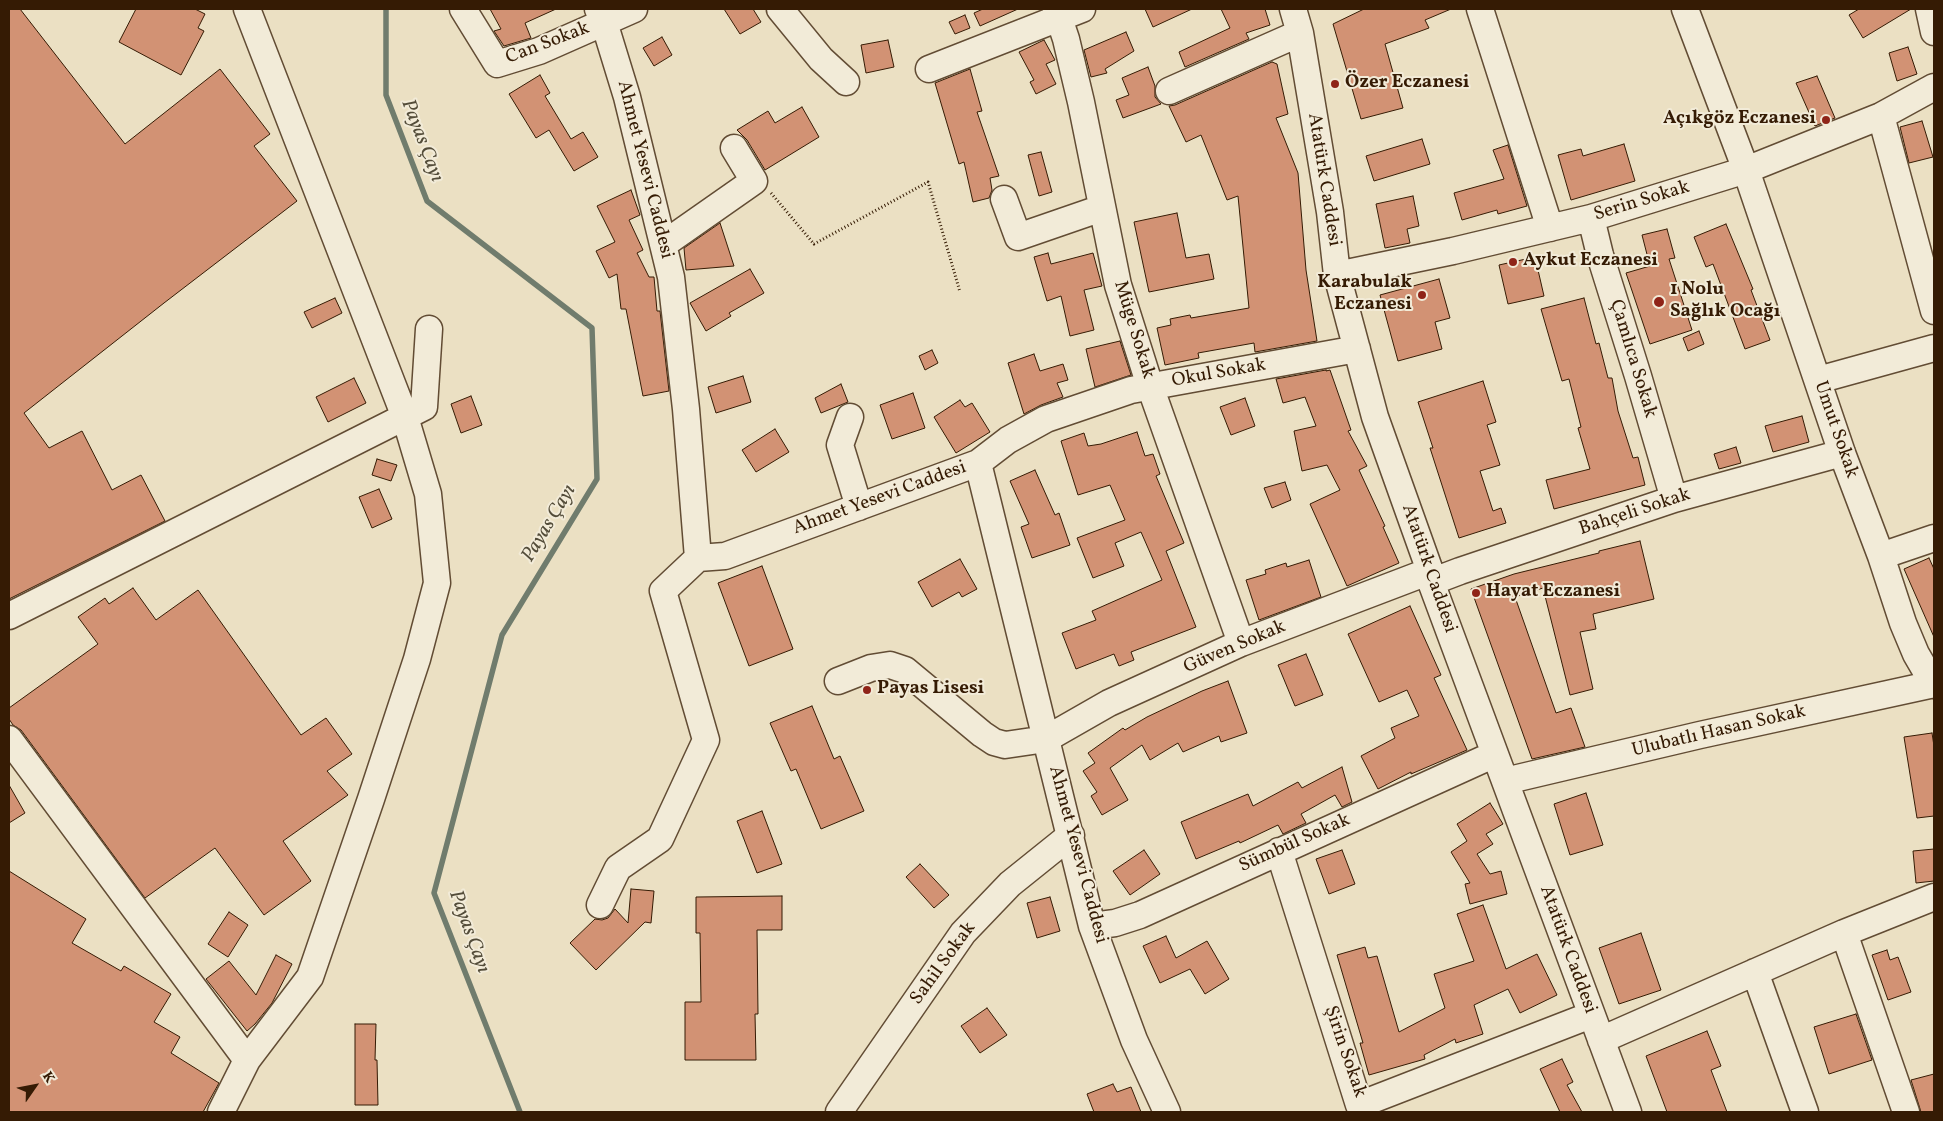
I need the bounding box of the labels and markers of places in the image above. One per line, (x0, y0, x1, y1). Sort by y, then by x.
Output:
place label: Özer Eczanesi (1345, 73, 1469, 95)
marker: Özer Eczanesi (1329, 78, 1341, 90)
place label: Açıkgöz Eczanesi (1663, 109, 1816, 131)
marker: Açıkgöz Eczanesi (1820, 114, 1832, 126)
place label: Aykut Eczanesi (1523, 251, 1658, 273)
marker: Aykut Eczanesi (1507, 256, 1519, 268)
place label: Karabulak Eczanesi (1317, 273, 1412, 317)
place label: 1 Nolu Sağlık Ocağı (1670, 280, 1780, 324)
marker: Karabulak Eczanesi (1416, 289, 1428, 301)
marker: 1 Nolu Sağlık Ocağı (1652, 295, 1666, 309)
place label: Hayat Eczanesi (1486, 582, 1620, 604)
marker: Hayat Eczanesi (1470, 587, 1482, 599)
place label: Payas Lisesi (877, 679, 984, 701)
marker: Payas Lisesi (861, 684, 873, 696)

